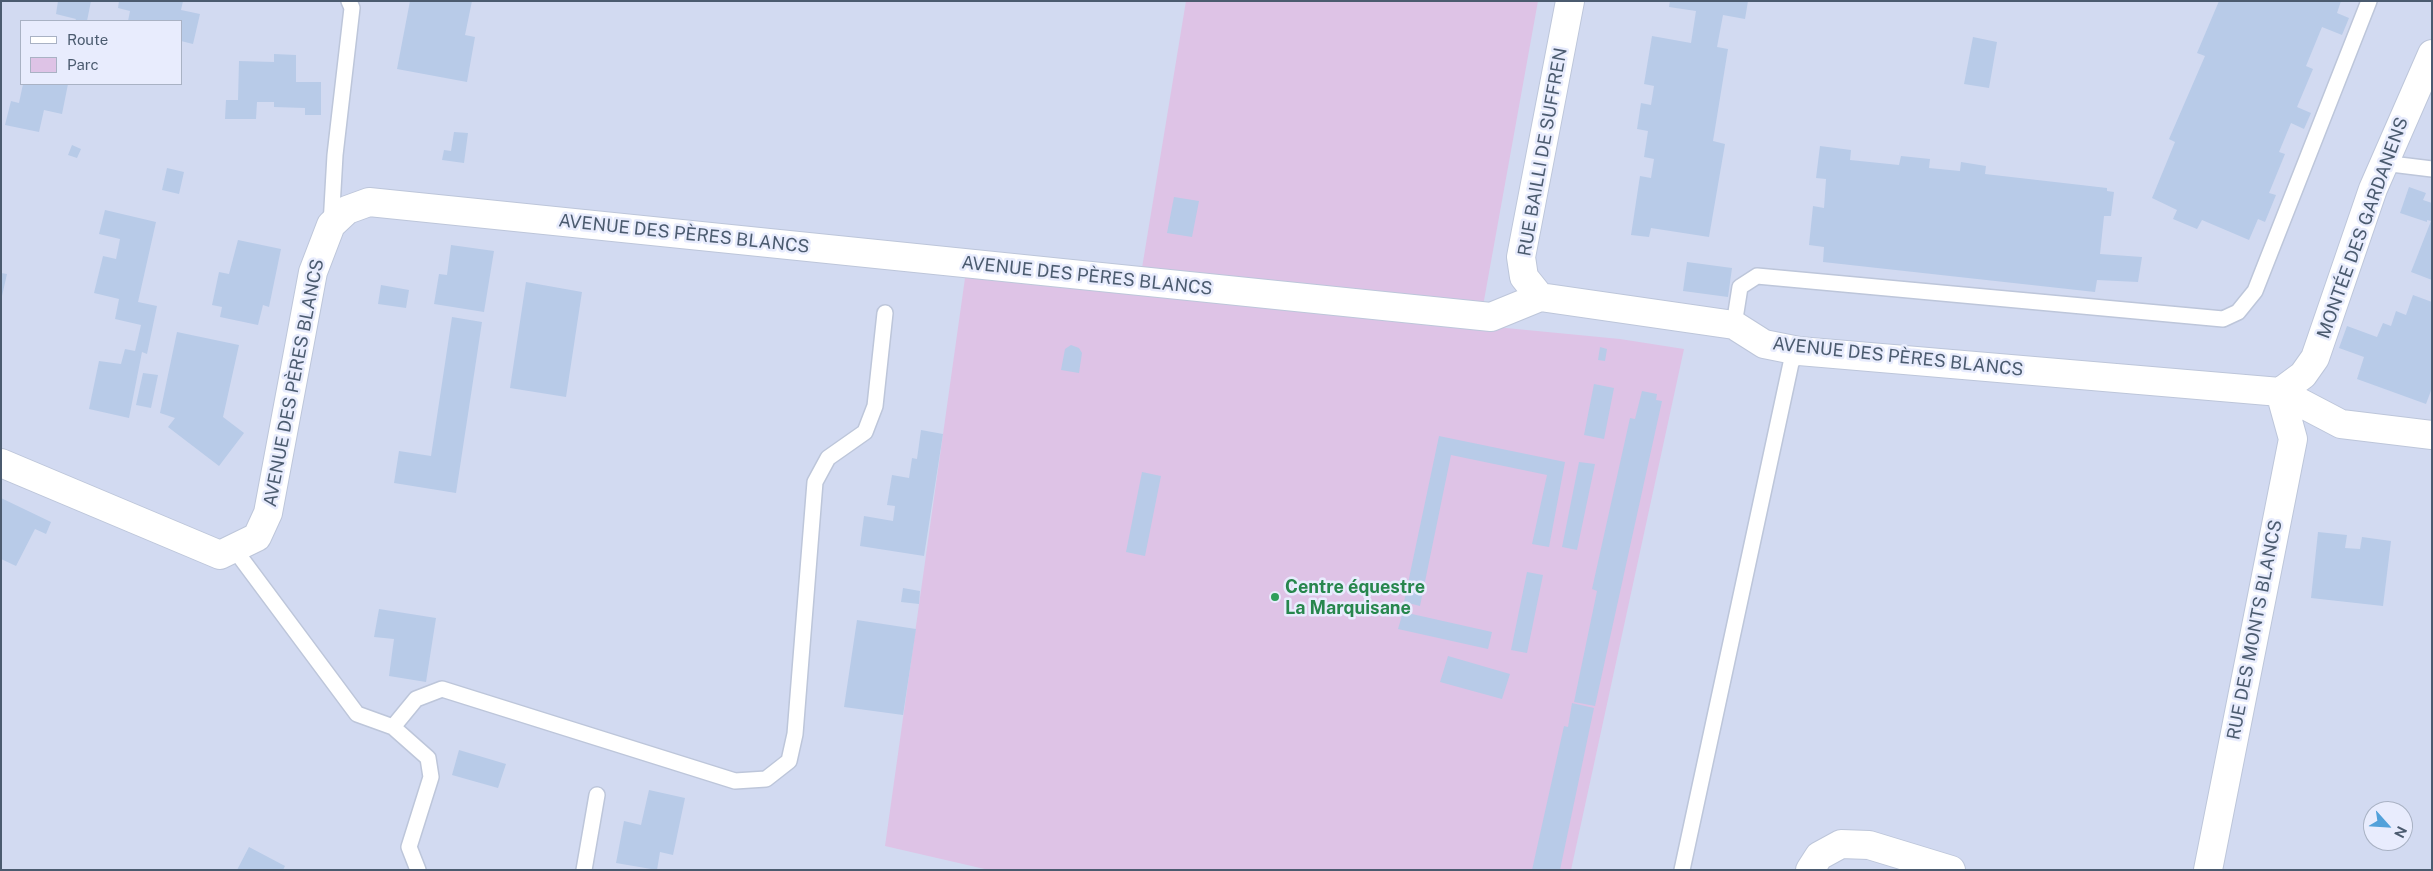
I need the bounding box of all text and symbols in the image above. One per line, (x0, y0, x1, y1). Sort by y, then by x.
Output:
legend (20, 20, 182, 85)
text: Route (67, 31, 108, 48)
street label: RUE BAILLI DE SUFFREN (1514, 46, 1572, 258)
text: Parc (67, 56, 99, 73)
street label: MONTÉE DES GARDANENS (2313, 114, 2413, 342)
street label: AVENUE DES PÈRES BLANCS (557, 210, 811, 258)
street label: AVENUE DES PÈRES BLANCS (960, 252, 1214, 300)
street label: AVENUE DES PÈRES BLANCS (259, 257, 329, 509)
street label: AVENUE DES PÈRES BLANCS (1771, 333, 2025, 381)
street label: RUE DES MONTS BLANCS (2223, 518, 2287, 742)
place label: Centre équestre La Marquisane (1285, 576, 1425, 618)
marker: Centre équestre La Marquisane (1269, 591, 1281, 603)
north arrow (2363, 801, 2413, 851)
text: N (2391, 824, 2410, 841)

